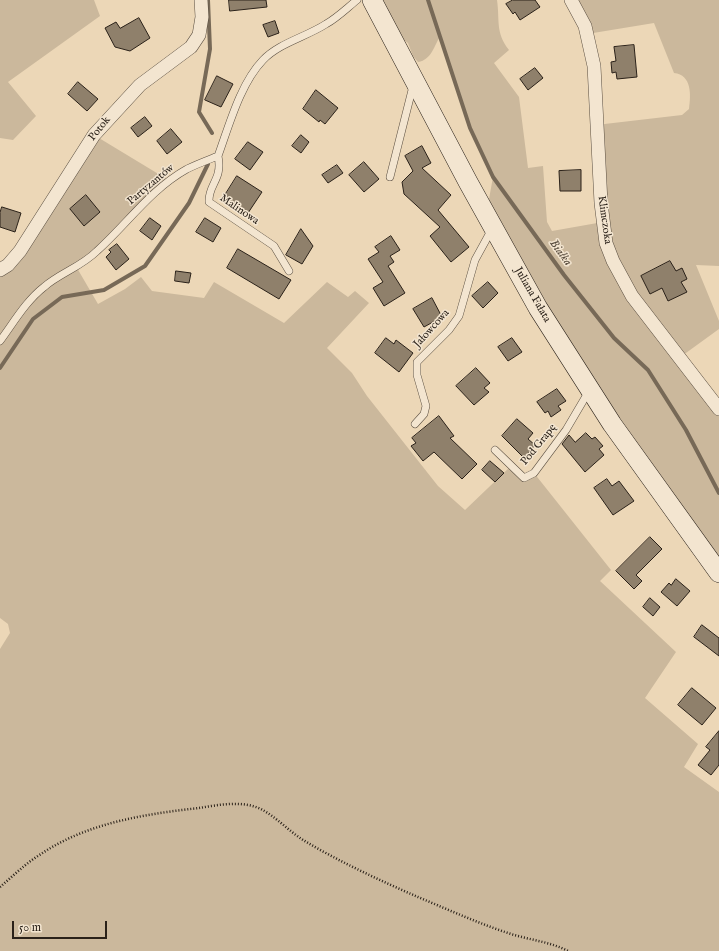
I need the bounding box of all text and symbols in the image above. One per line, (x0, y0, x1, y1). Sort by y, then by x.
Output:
street label: Potok (86, 114, 114, 144)
street label: Partyzantów (125, 162, 177, 208)
street label: Malinowa (217, 192, 261, 228)
street label: Klimczoka (594, 195, 614, 245)
water label: Białka (546, 237, 574, 269)
street label: Juliana Fałata (511, 265, 553, 325)
street label: Jałowcowa (411, 307, 453, 351)
street label: Pod Grapę (518, 422, 560, 468)
scale bar (14, 913, 109, 939)
text: 50 m (19, 920, 41, 935)

